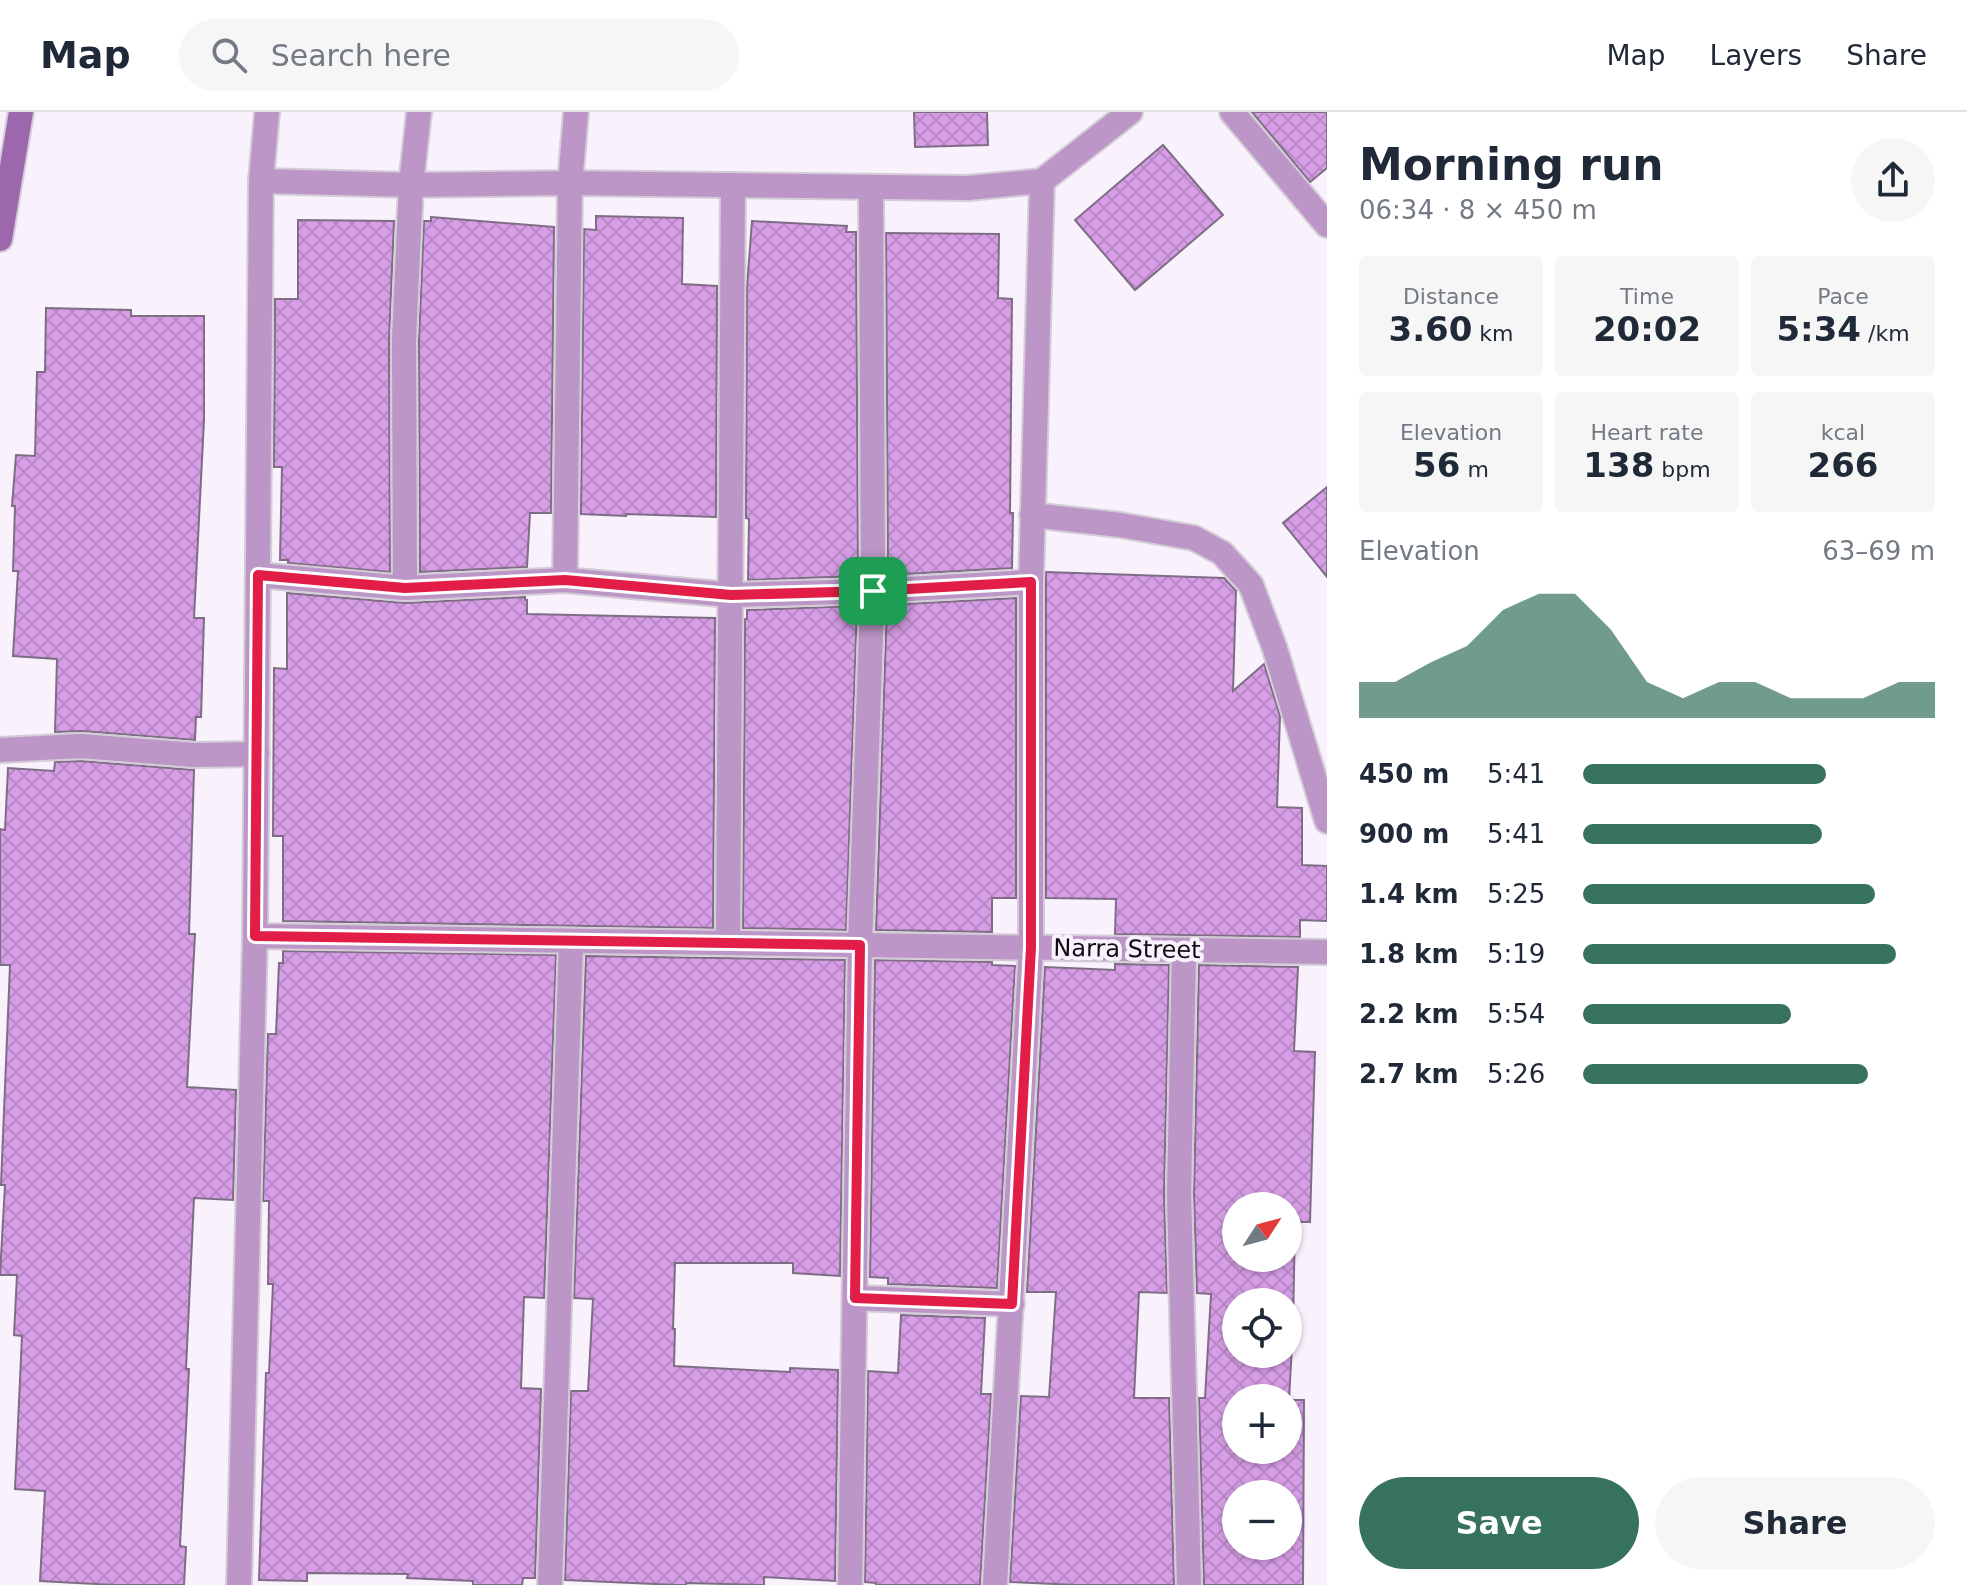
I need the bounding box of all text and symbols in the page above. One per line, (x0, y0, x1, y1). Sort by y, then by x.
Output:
search box (179, 19, 739, 91)
text: Map (40, 33, 131, 77)
icon: search (207, 33, 251, 77)
text: Search here (271, 38, 451, 73)
text: Map (1606, 39, 1666, 72)
text: Layers (1710, 39, 1802, 72)
text: Share (1846, 39, 1927, 72)
button: share (1851, 138, 1935, 222)
text: Morning run (1359, 139, 1664, 190)
text: 06:34 · 8 × 450 m (1359, 195, 1597, 225)
text: Distance (1403, 284, 1499, 309)
text: Time (1620, 284, 1674, 309)
text: Pace (1817, 284, 1869, 309)
text: 3.60 (1388, 309, 1472, 349)
text: 20:02 (1593, 309, 1701, 349)
text: 5:34 (1776, 309, 1861, 349)
text: km (1472, 321, 1514, 346)
text: /km (1861, 321, 1910, 346)
text: Elevation (1400, 420, 1502, 445)
text: Heart rate (1591, 420, 1703, 445)
text: kcal (1821, 420, 1865, 445)
text: 56 (1413, 445, 1460, 485)
text: 138 (1583, 445, 1654, 485)
text: 266 (1808, 445, 1878, 485)
text: m (1460, 457, 1489, 482)
text: bpm (1654, 457, 1711, 482)
text: Elevation (1359, 536, 1480, 566)
text: 63–69 m (1822, 536, 1935, 566)
pin (839, 557, 907, 625)
icon: arrive (851, 569, 895, 613)
text: 450 m (1359, 759, 1449, 789)
text: 5:41 (1487, 759, 1545, 789)
text: 900 m (1359, 819, 1449, 849)
text: 5:41 (1487, 819, 1545, 849)
text: 1.4 km (1359, 879, 1459, 909)
text: 5:25 (1487, 879, 1545, 909)
street label: Narra Street (1053, 934, 1201, 964)
text: 1.8 km (1359, 939, 1459, 969)
text: 5:19 (1487, 939, 1545, 969)
text: 2.2 km (1359, 999, 1459, 1029)
text: 5:54 (1487, 999, 1545, 1029)
text: 2.7 km (1359, 1059, 1459, 1089)
text: 5:26 (1487, 1059, 1545, 1089)
north arrow (1222, 1192, 1302, 1272)
map controls (1222, 1192, 1302, 1560)
button: locate (1222, 1288, 1302, 1368)
button: + (1222, 1384, 1302, 1464)
button: Save (1359, 1477, 1639, 1569)
button: Share (1655, 1477, 1935, 1569)
button: − (1222, 1480, 1302, 1560)

